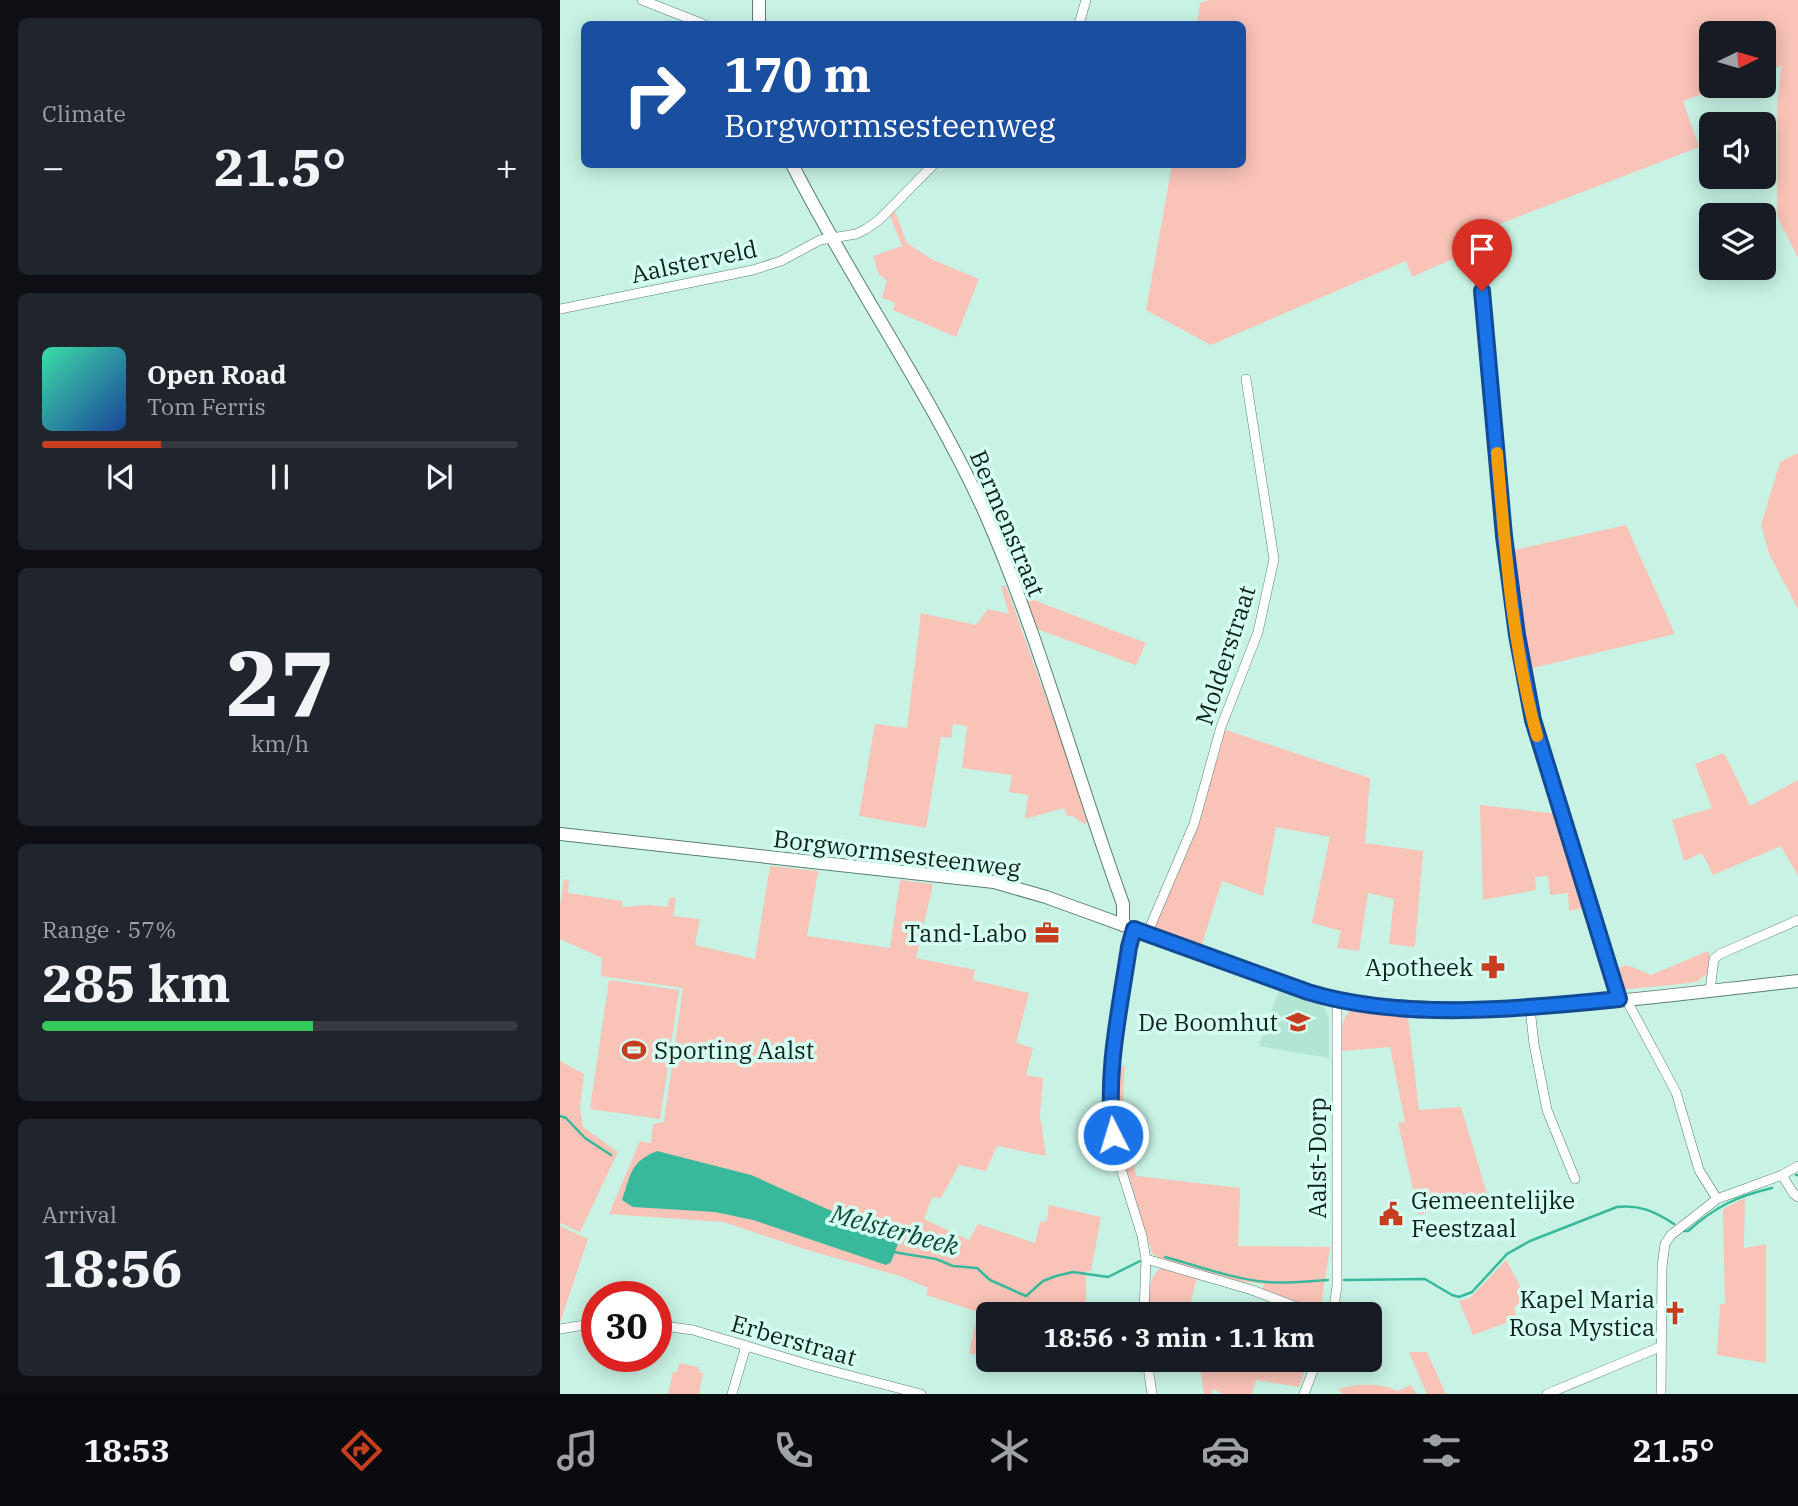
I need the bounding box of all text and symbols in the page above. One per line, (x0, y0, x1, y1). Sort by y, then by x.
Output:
north arrow (1699, 21, 1776, 98)
map controls (1699, 21, 1776, 280)
text: 170 m (724, 42, 871, 105)
icon: right (609, 49, 700, 140)
text: Climate (42, 98, 126, 128)
text: Borgwormsesteenweg (724, 104, 1056, 146)
button: sound (1699, 112, 1776, 189)
text: 21.5° (214, 133, 346, 200)
text: − (42, 142, 65, 191)
text: + (495, 142, 518, 191)
button: layers (1699, 203, 1776, 280)
pin (1452, 219, 1512, 291)
icon: arrive (1463, 230, 1501, 268)
street label: Aalsterveld (628, 232, 760, 290)
text: Open Road (147, 357, 286, 391)
text: Tom Ferris (147, 391, 266, 421)
street label: Bermenstraat (963, 445, 1053, 601)
icon: previous (102, 458, 140, 496)
icon: pause (261, 458, 299, 496)
icon: next (420, 458, 458, 496)
street label: Molderstraat (1187, 581, 1263, 729)
text: 27 (225, 623, 335, 741)
text: km/h (251, 728, 309, 758)
street label: Borgwormsesteenweg (772, 822, 1022, 884)
text: Range · 57% (42, 914, 176, 944)
place label: Tand-Labo (905, 917, 1027, 949)
office icon: Tand-Labo (1033, 919, 1061, 947)
text: 285 km (42, 949, 231, 1016)
place label: Apotheek (1365, 951, 1473, 983)
pharmacy icon: Apotheek (1479, 953, 1507, 981)
place label: De Boomhut (1138, 1006, 1278, 1038)
school or university icon: De Boomhut (1284, 1008, 1312, 1036)
place label: Sporting Aalst (654, 1034, 814, 1066)
sports icon: Sporting Aalst (620, 1036, 648, 1064)
street label: Aalst-Dorp (1301, 1097, 1333, 1219)
position arrow (1076, 1098, 1150, 1172)
place label: Gemeentelijke Feestzaal (1411, 1184, 1575, 1244)
water label: Melsterbeek (826, 1195, 963, 1262)
text: Arrival (42, 1199, 117, 1229)
public building icon: Gemeentelijke Feestzaal (1377, 1200, 1405, 1228)
text: 18:56 (42, 1234, 183, 1301)
speed limit sign: 30 (581, 1281, 672, 1372)
place label: Kapel Maria Rosa Mystica (1509, 1283, 1655, 1343)
church icon: Kapel Maria Rosa Mystica (1661, 1299, 1689, 1327)
street label: Erberstraat (727, 1307, 861, 1373)
text: 18:56 · 3 min · 1.1 km (1043, 1320, 1315, 1354)
icon: directions (337, 1426, 386, 1475)
icon: music (553, 1426, 602, 1475)
icon: phone (769, 1426, 818, 1475)
icon: climate (985, 1426, 1034, 1475)
icon: car (1201, 1426, 1250, 1475)
icon: filters (1417, 1426, 1466, 1475)
text: 18:53 (83, 1429, 170, 1471)
text: 21.5° (1633, 1429, 1714, 1471)

